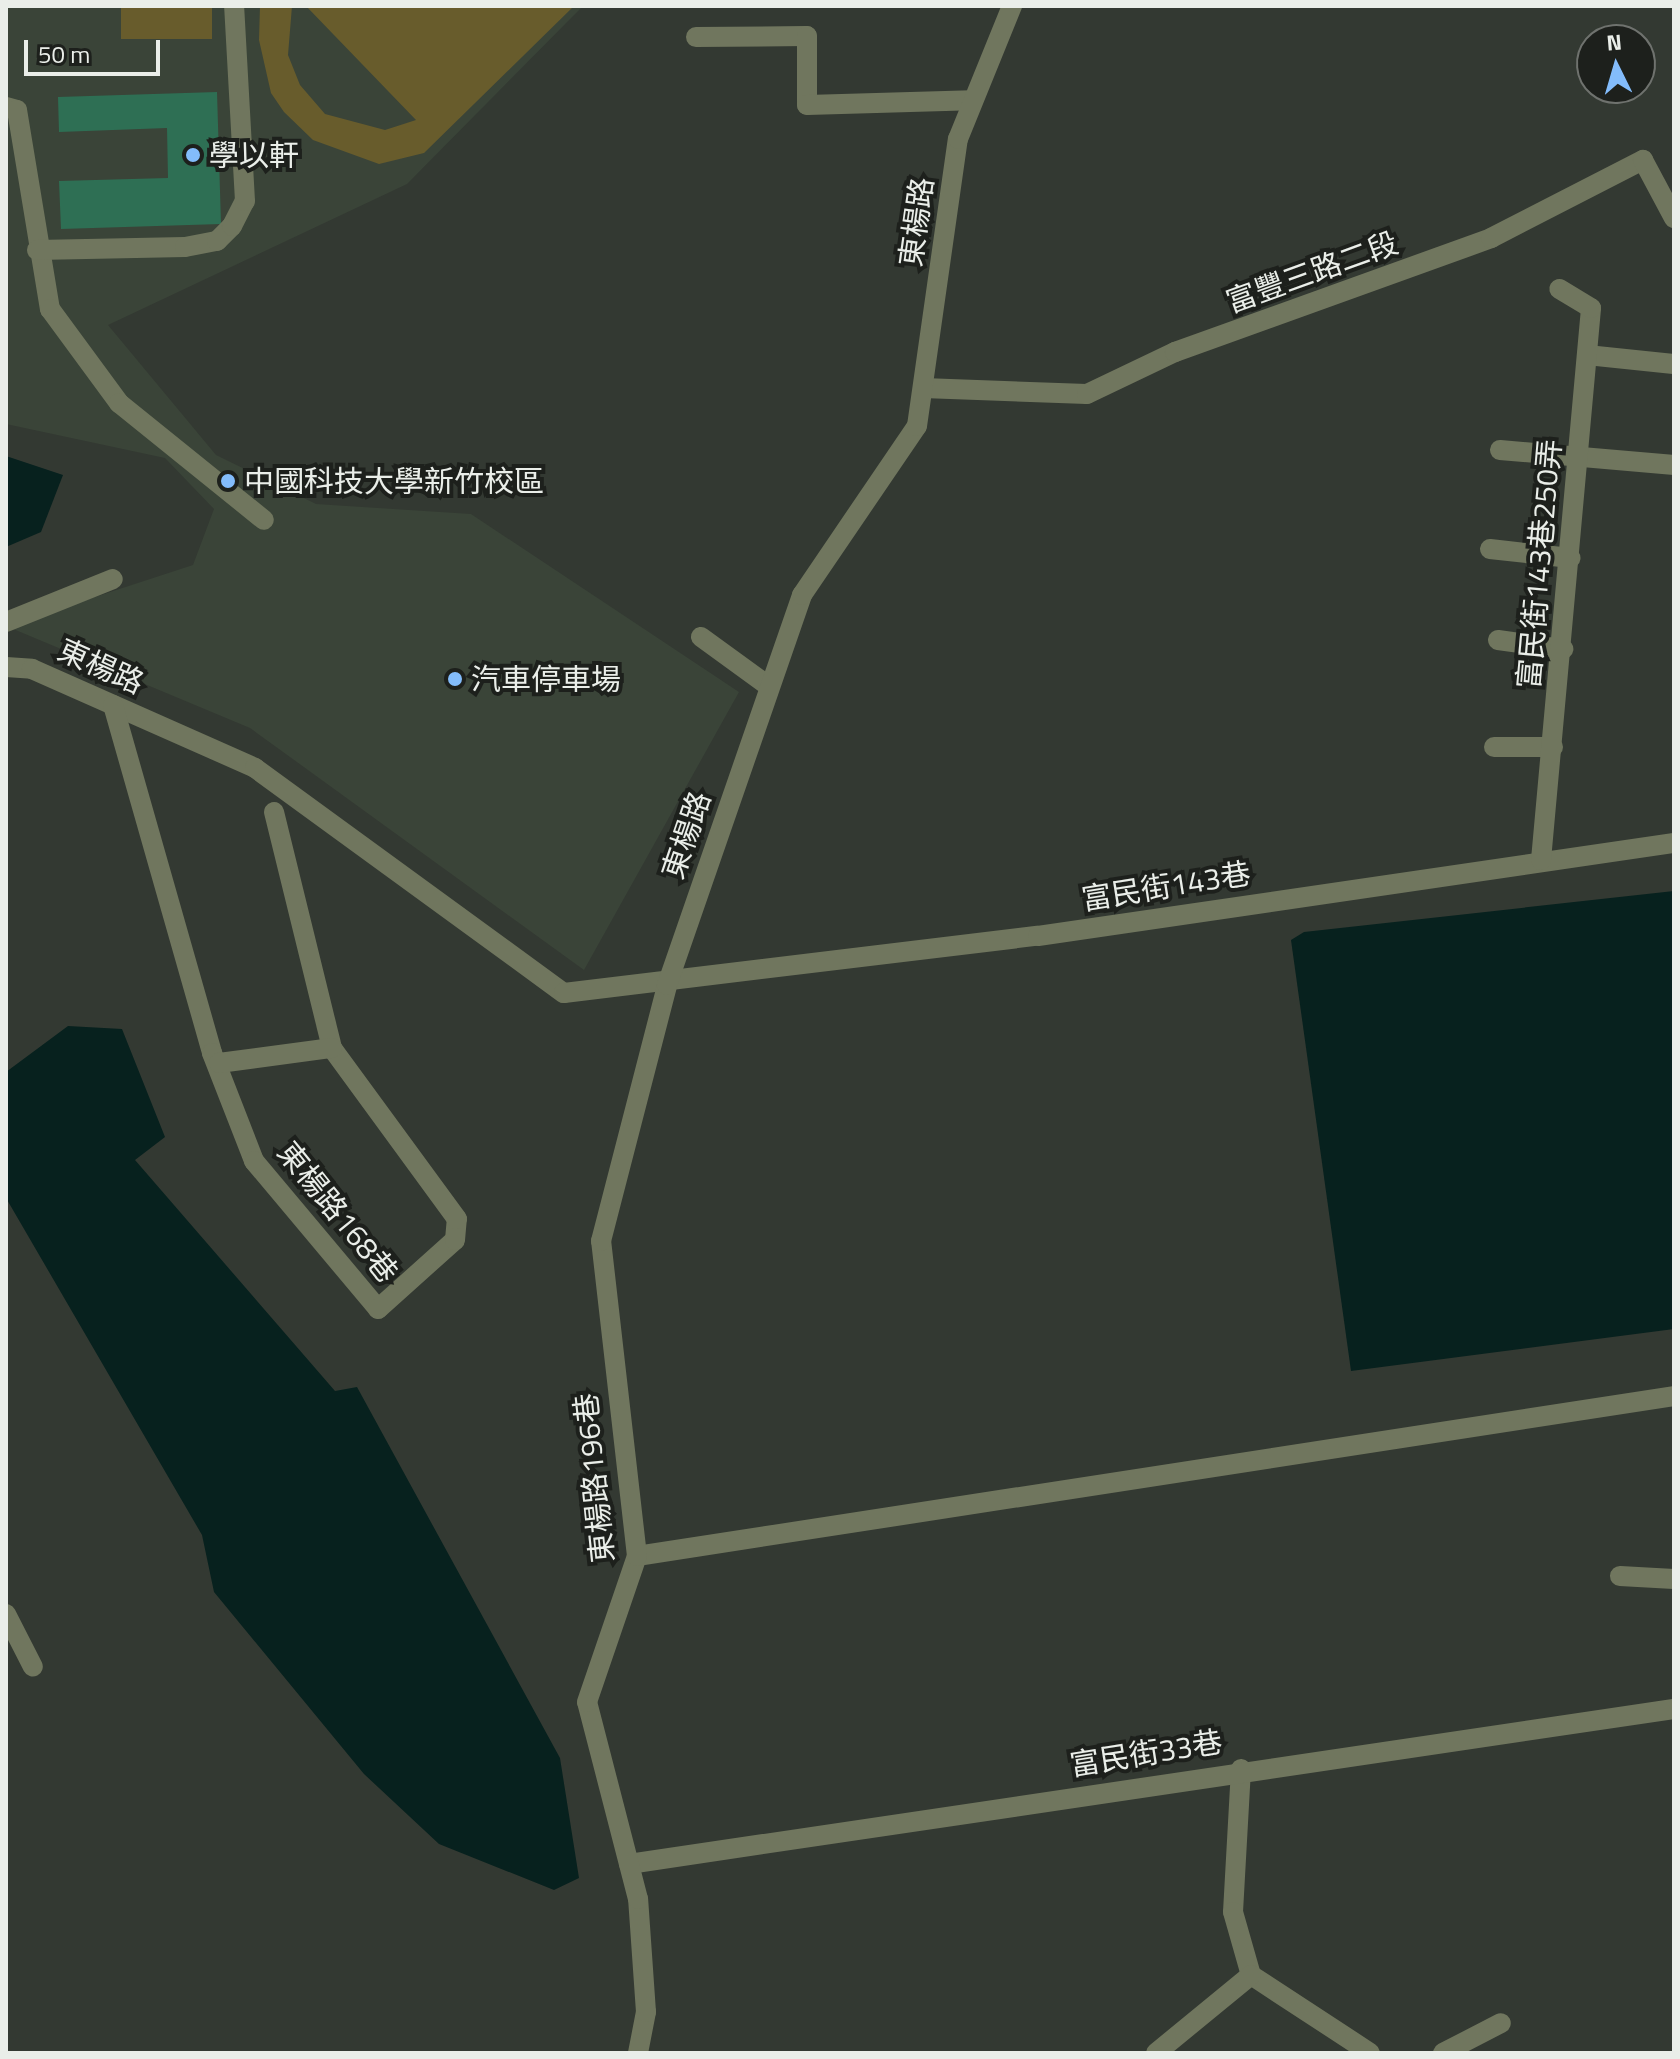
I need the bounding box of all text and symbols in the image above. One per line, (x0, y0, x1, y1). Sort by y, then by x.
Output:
scale bar (28, 24, 164, 74)
north arrow (1576, 24, 1656, 104)
text: N (1605, 24, 1623, 60)
text: 50 m (38, 36, 90, 72)
place label: 學以軒 (209, 137, 299, 173)
marker: 學以軒 (184, 146, 202, 164)
street label: 東楊路 (892, 175, 940, 269)
street label: 富豐三路二段 (1221, 224, 1403, 320)
street label: 富民街143巷250弄 (1510, 438, 1568, 690)
place label: 中國科技大學新竹校區 (244, 463, 544, 499)
marker: 中國科技大學新竹校區 (219, 472, 237, 490)
street label: 東楊路 (53, 631, 149, 701)
place label: 汽車停車場 (471, 661, 621, 697)
marker: 汽車停車場 (446, 670, 464, 688)
street label: 東楊路 (654, 787, 718, 883)
street label: 富民街143巷 (1079, 855, 1253, 917)
street label: 東楊路168巷 (270, 1134, 406, 1290)
street label: 東楊路196巷 (567, 1391, 621, 1565)
street label: 富民街33巷 (1067, 1723, 1225, 1783)

